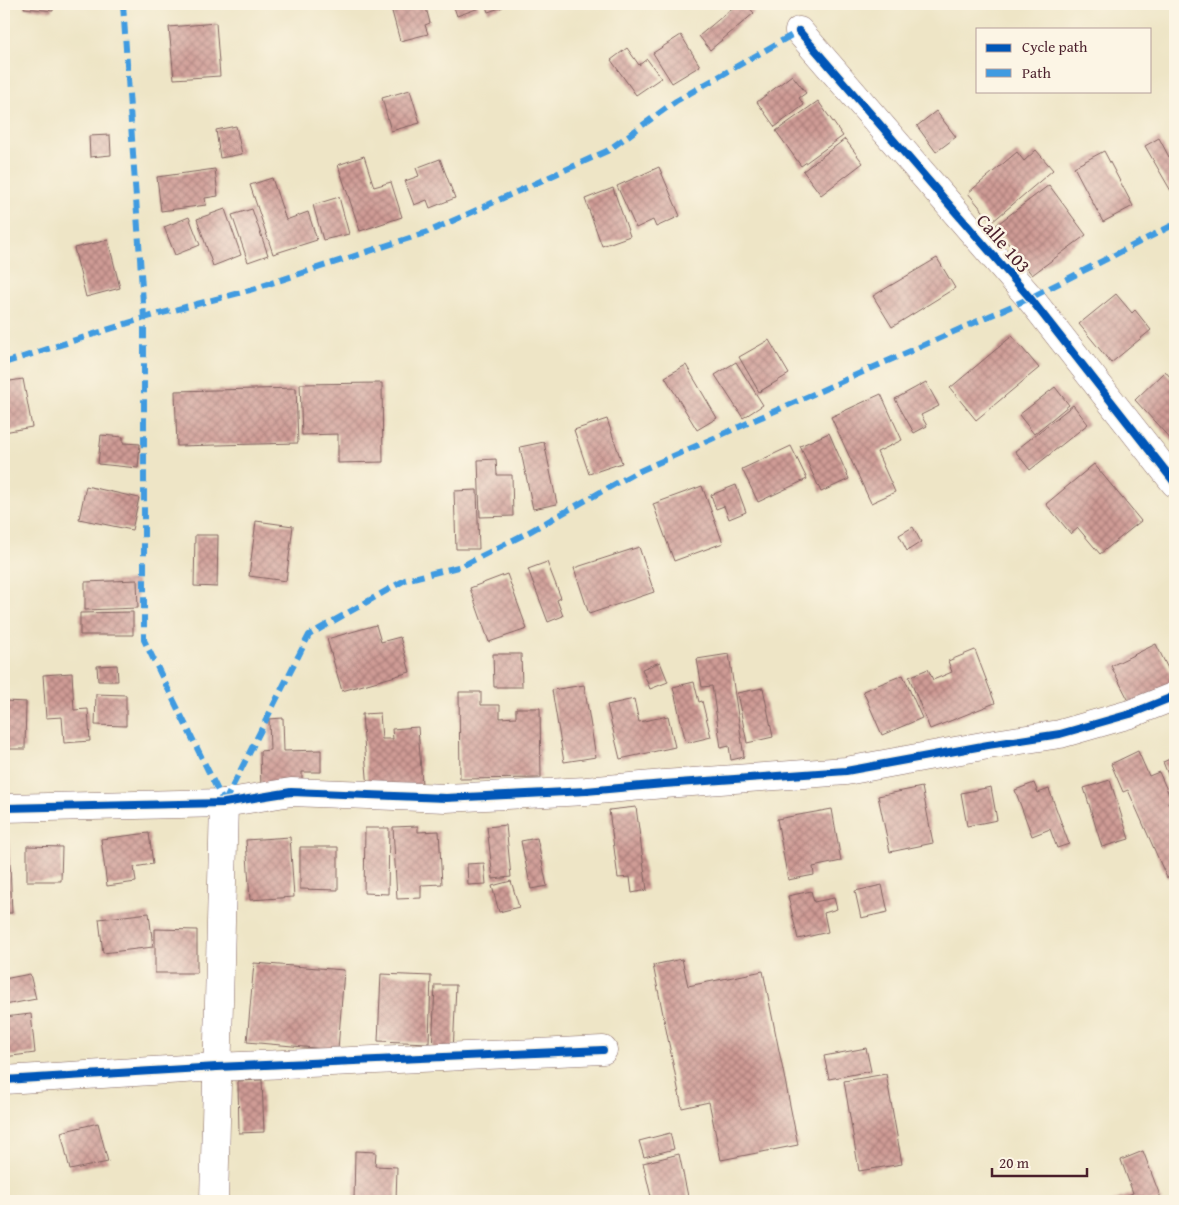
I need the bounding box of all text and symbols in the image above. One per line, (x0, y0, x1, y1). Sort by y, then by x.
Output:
legend (976, 28, 1152, 92)
text: Cycle path (1022, 36, 1088, 57)
text: Path (1022, 62, 1051, 83)
street label: Calle 103 (970, 207, 1038, 279)
scale bar (992, 1145, 1086, 1177)
text: 20 m (999, 1152, 1030, 1173)

